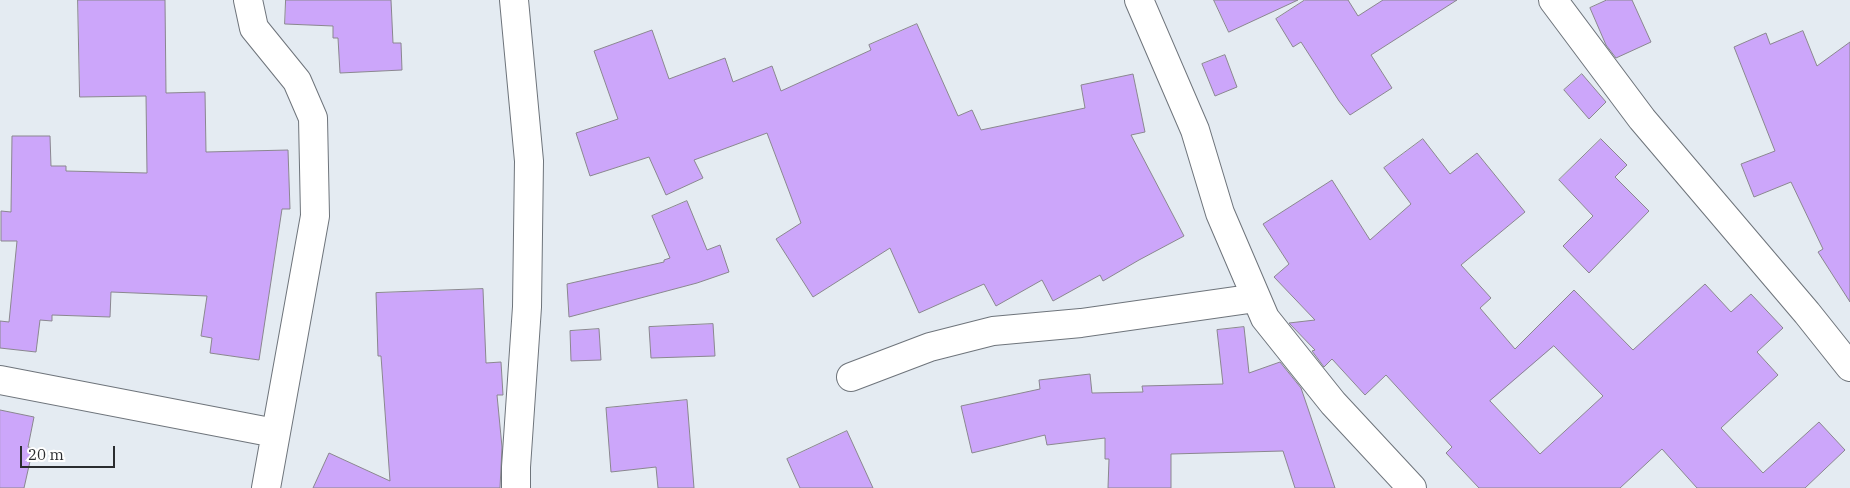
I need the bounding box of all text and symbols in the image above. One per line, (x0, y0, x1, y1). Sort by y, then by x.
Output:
scale bar (22, 436, 118, 468)
text: 20 m (28, 445, 64, 464)

